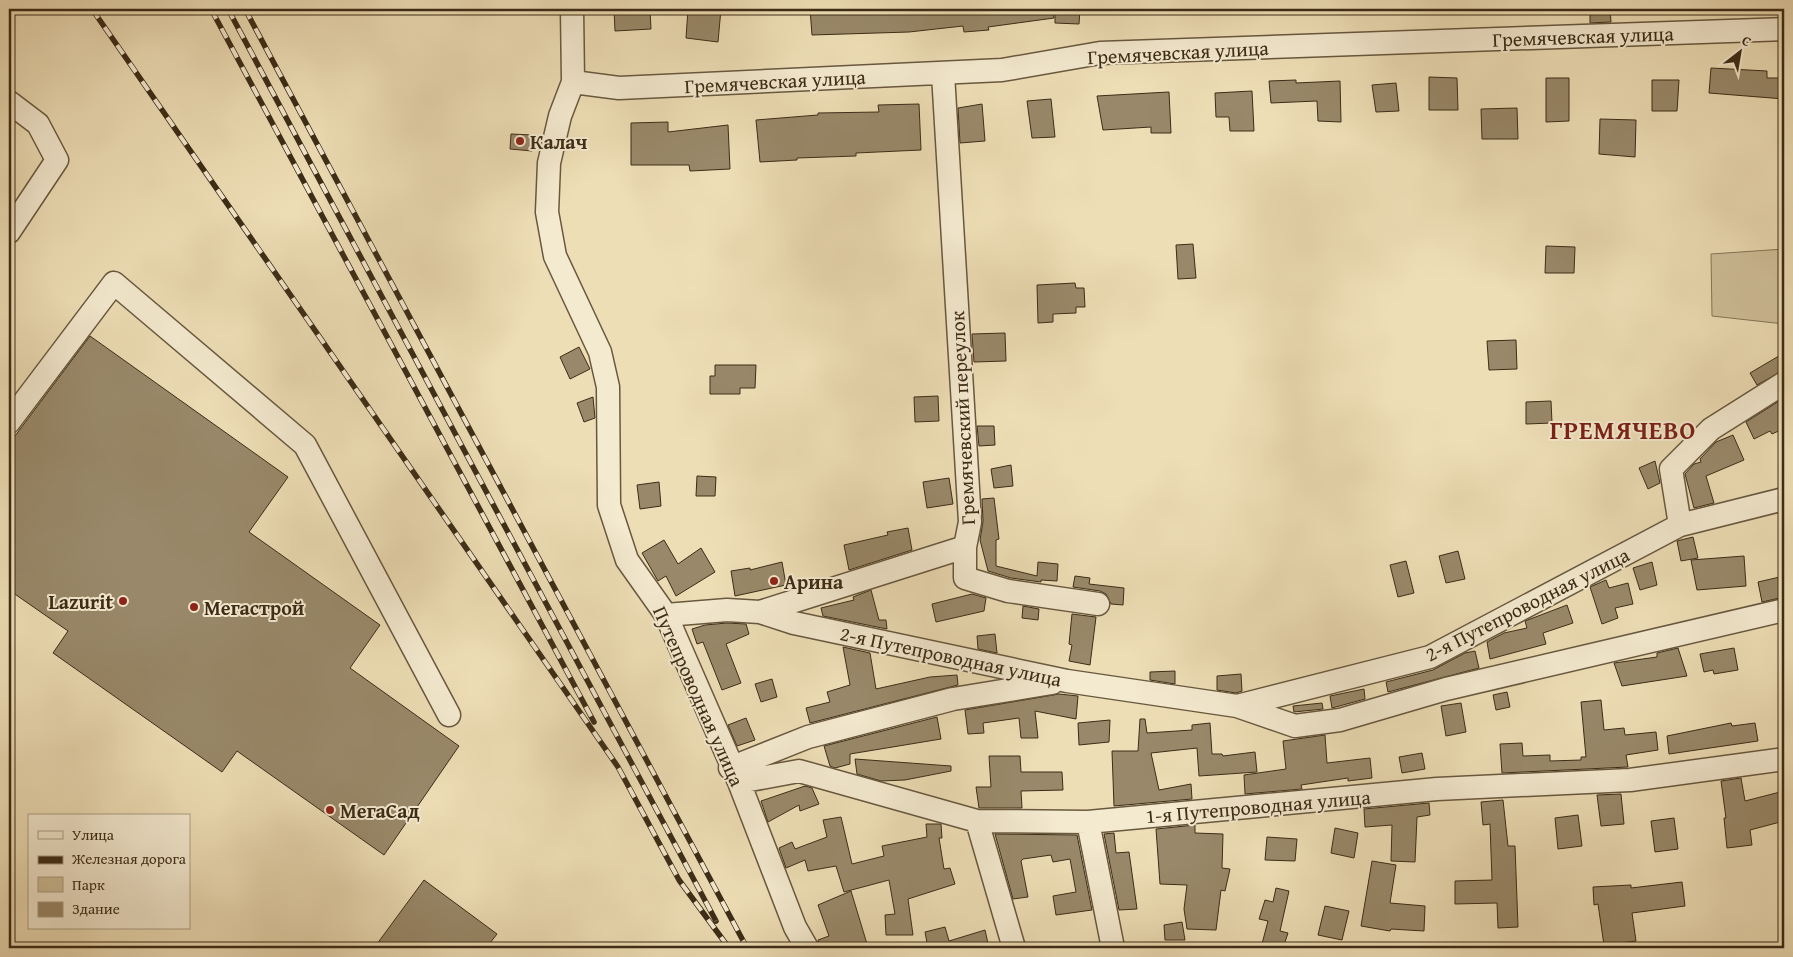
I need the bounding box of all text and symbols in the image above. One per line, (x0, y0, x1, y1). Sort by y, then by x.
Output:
street label: Гремячевская улица (1492, 18, 1675, 54)
north arrow (1716, 28, 1766, 78)
text: С (1738, 30, 1755, 52)
street label: Гремячевская улица (1087, 33, 1270, 71)
street label: Гремячевская улица (684, 62, 867, 100)
place label: Калач (530, 127, 588, 156)
marker: Калач (514, 135, 526, 147)
street label: Гремячевский переулок (942, 310, 982, 526)
district label: ГРЕМЯЧЕВО (1550, 412, 1696, 448)
street label: 2-я Путепроводная улица (1420, 540, 1635, 668)
place label: Арина (784, 567, 844, 596)
marker: Арина (768, 575, 780, 587)
place label: Lazurit (48, 587, 113, 616)
place label: Мегастрой (204, 593, 305, 622)
marker: Lazurit (117, 595, 129, 607)
marker: Мегастрой (188, 601, 200, 613)
street label: Путепроводная улица (646, 601, 752, 791)
street label: 2-я Путепроводная улица (838, 618, 1065, 694)
street label: 1-я Путепроводная улица (1144, 782, 1372, 830)
place label: МегаСад (340, 796, 420, 825)
marker: МегаСад (324, 804, 336, 816)
legend (28, 814, 190, 930)
text: Улица (72, 824, 115, 845)
text: Железная дорога (71, 848, 187, 869)
text: Парк (72, 874, 105, 895)
text: Здание (72, 898, 120, 919)

